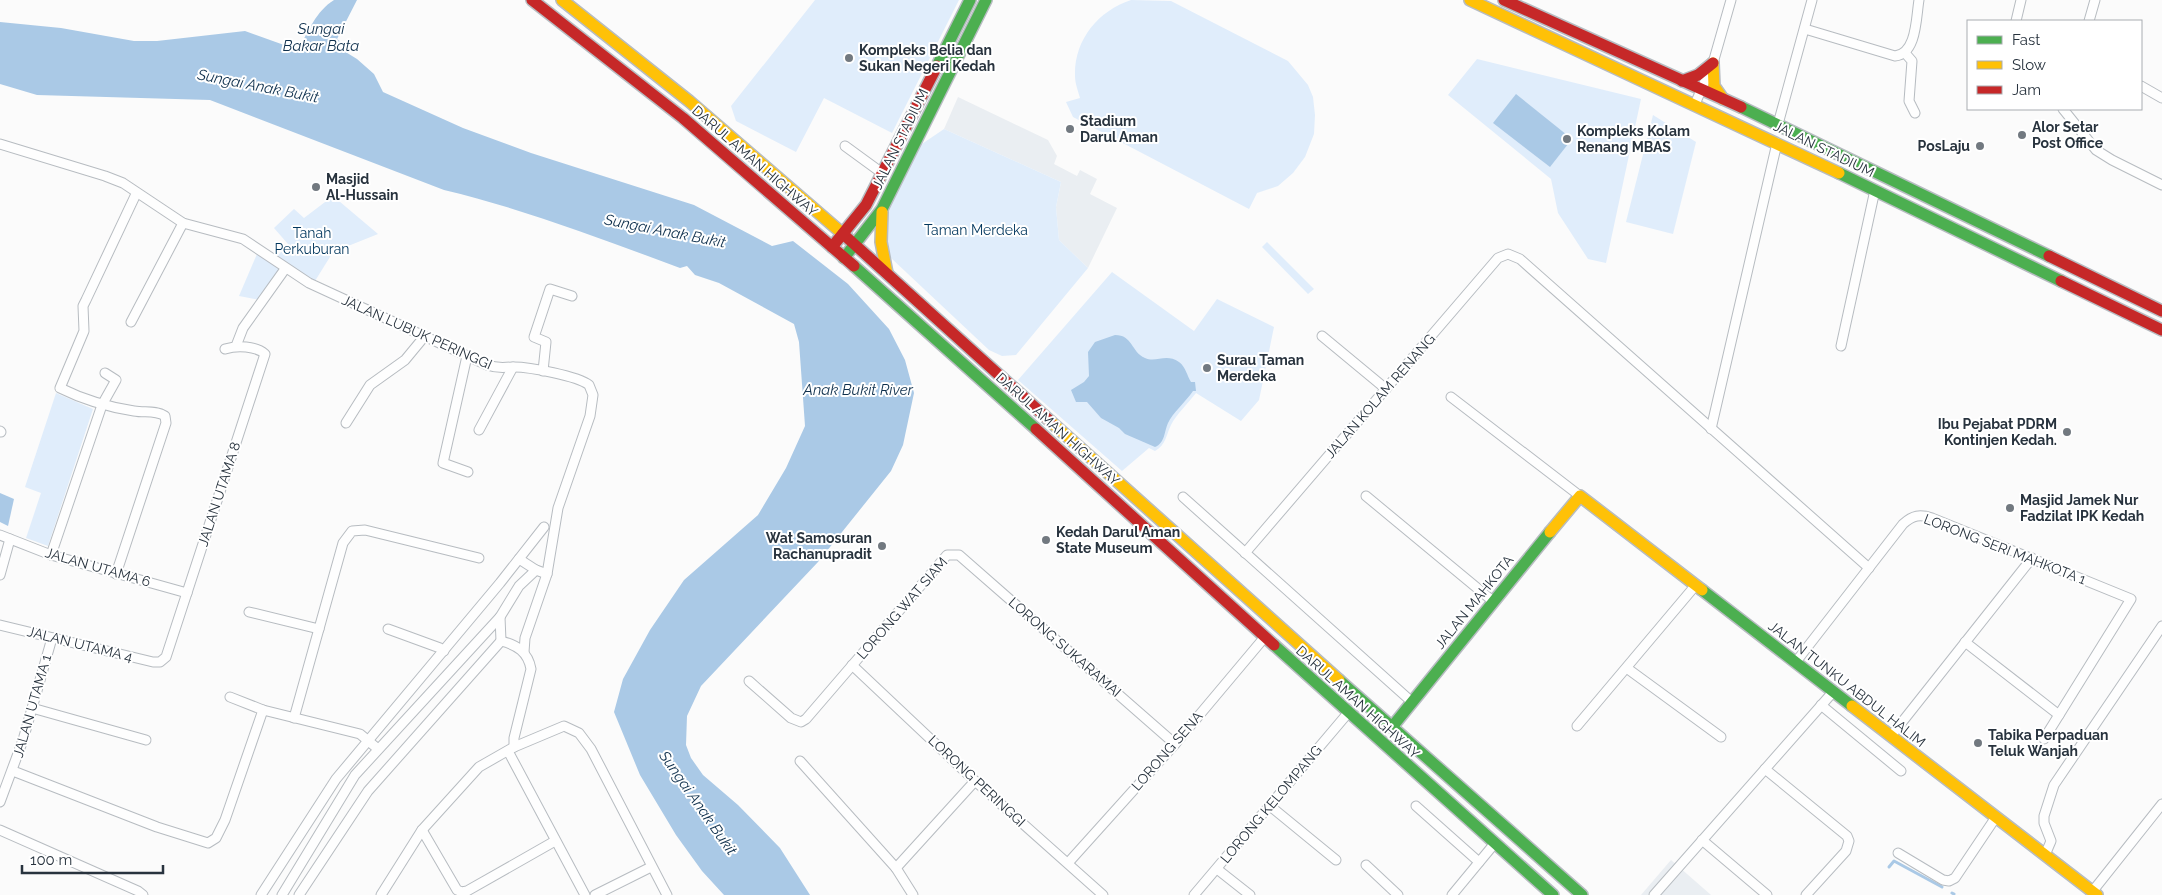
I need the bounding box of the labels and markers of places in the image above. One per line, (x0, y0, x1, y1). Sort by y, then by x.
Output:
place label: Kompleks Belia dan Sukan Negeri Kedah (859, 42, 995, 74)
marker: Kompleks Belia dan Sukan Negeri Kedah (843, 52, 855, 64)
place label: Stadium Darul Aman (1080, 113, 1158, 145)
place label: Alor Setar Post Office (2032, 119, 2104, 151)
marker: Stadium Darul Aman (1064, 123, 1076, 135)
place label: Kompleks Kolam Renang MBAS (1577, 123, 1690, 155)
marker: Alor Setar Post Office (2016, 129, 2028, 141)
marker: Kompleks Kolam Renang MBAS (1561, 133, 1573, 145)
place label: PosLaju (1918, 138, 1970, 154)
marker: PosLaju (1974, 140, 1986, 152)
place label: Masjid Al-Hussain (326, 171, 399, 203)
marker: Masjid Al-Hussain (310, 181, 322, 193)
place label: Surau Taman Merdeka (1217, 352, 1304, 384)
marker: Surau Taman Merdeka (1201, 362, 1213, 374)
place label: Ibu Pejabat PDRM Kontinjen Kedah. (1938, 416, 2057, 448)
marker: Ibu Pejabat PDRM Kontinjen Kedah. (2061, 426, 2073, 438)
place label: Masjid Jamek Nur Fadzilat IPK Kedah (2020, 492, 2144, 524)
marker: Masjid Jamek Nur Fadzilat IPK Kedah (2004, 502, 2016, 514)
place label: Kedah Darul Aman State Museum (1056, 524, 1180, 556)
place label: Wat Samosuran Rachanupradit (766, 530, 873, 562)
marker: Kedah Darul Aman State Museum (1040, 534, 1052, 546)
marker: Wat Samosuran Rachanupradit (876, 540, 888, 552)
place label: Tabika Perpaduan Teluk Wanjah (1988, 727, 2109, 759)
marker: Tabika Perpaduan Teluk Wanjah (1972, 737, 1984, 749)

